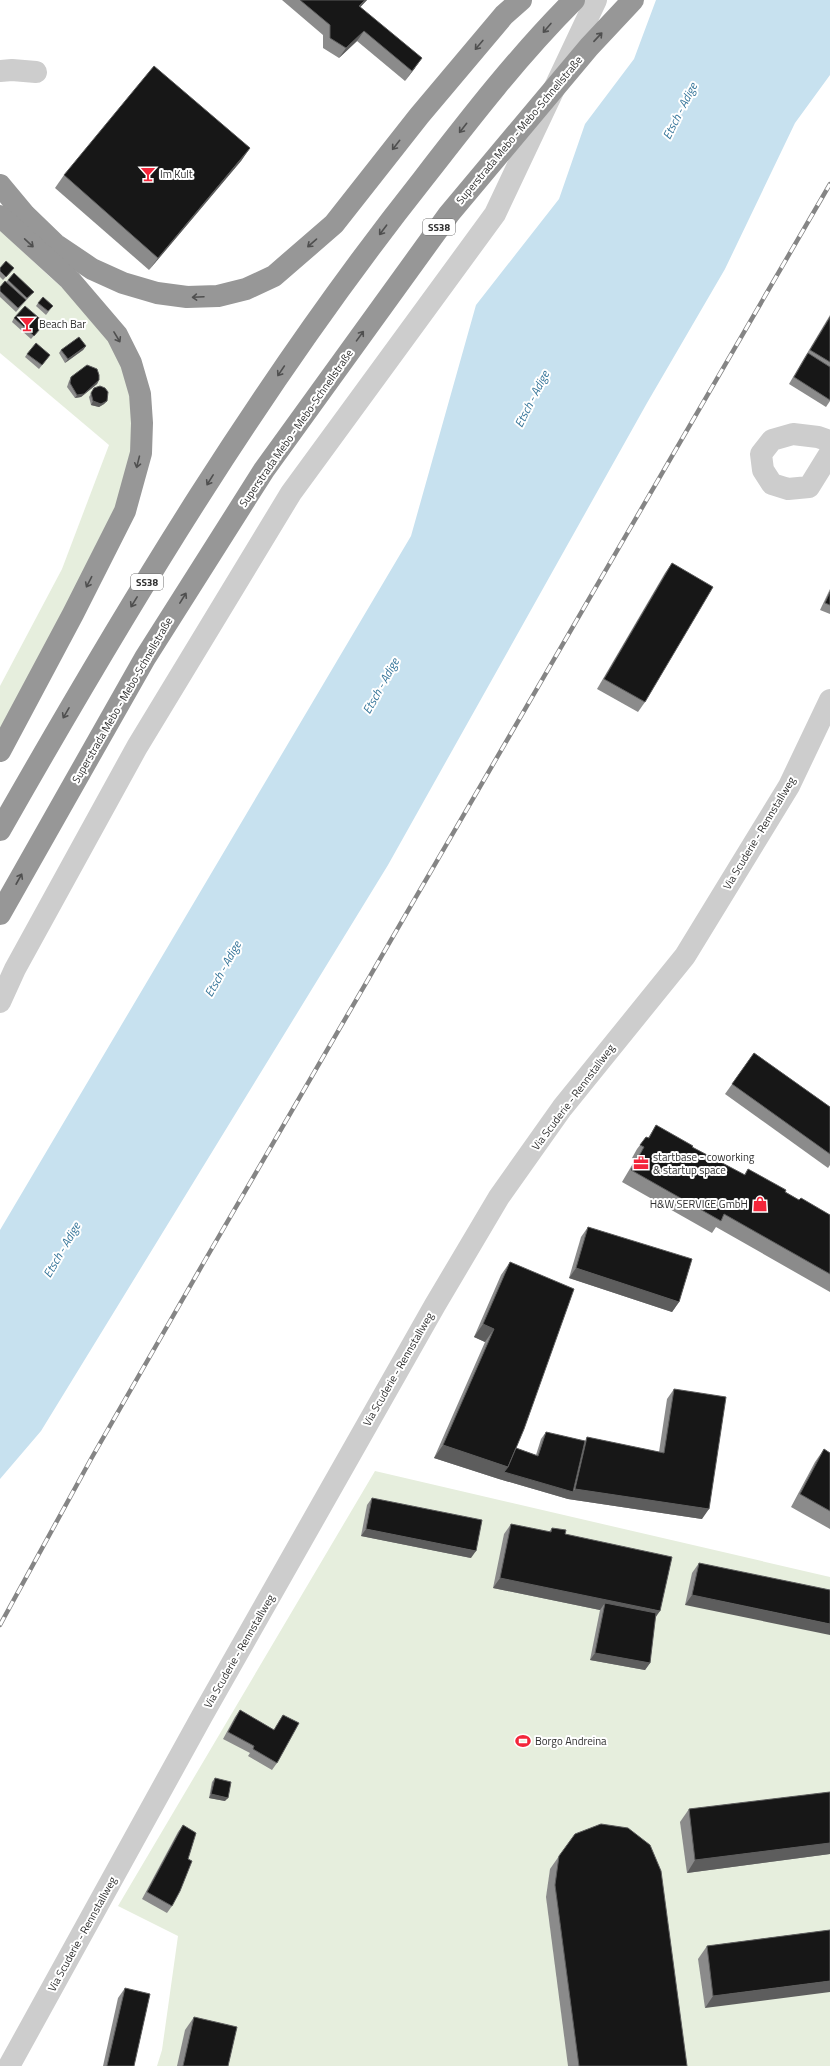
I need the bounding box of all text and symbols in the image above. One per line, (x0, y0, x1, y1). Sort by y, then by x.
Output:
one-way arrow (542, 23, 551, 33)
one-way arrow (593, 33, 602, 43)
one-way arrow (475, 39, 484, 50)
street label: Superstrada Mebo - Mebo-Schnellstraße (452, 52, 586, 208)
water label: Etsch - Adige (657, 78, 703, 142)
one-way arrow (459, 122, 467, 133)
one-way arrow (392, 139, 401, 150)
bar icon: Im Kult (139, 165, 157, 183)
place label: Im Kult (160, 166, 193, 182)
road number: SS38 (423, 219, 455, 235)
one-way arrow (378, 224, 387, 235)
one-way arrow (24, 238, 34, 247)
one-way arrow (307, 239, 317, 248)
one-way arrow (192, 293, 205, 300)
bar icon: Beach Bar (18, 315, 36, 333)
place label: Beach Bar (39, 316, 86, 332)
one-way arrow (114, 331, 122, 343)
one-way arrow (356, 331, 364, 342)
street label: Superstrada Mebo - Mebo-Schnellstraße (235, 346, 357, 510)
one-way arrow (277, 365, 285, 376)
water label: Etsch - Adige (509, 366, 555, 430)
one-way arrow (134, 455, 142, 468)
one-way arrow (205, 474, 213, 486)
road number: SS38 (131, 574, 163, 590)
one-way arrow (85, 576, 92, 588)
one-way arrow (179, 592, 187, 604)
one-way arrow (130, 596, 138, 607)
street label: Superstrada Mebo - Mebo-Schnellstraße (68, 614, 176, 786)
water label: Etsch - Adige (357, 653, 404, 717)
one-way arrow (62, 707, 70, 719)
street label: Via Scuderie - Rennstallweg (719, 773, 799, 893)
one-way arrow (16, 874, 23, 886)
water label: Etsch - Adige (199, 936, 246, 1000)
street label: Via Scuderie - Rennstallweg (528, 1040, 619, 1153)
place label: startbase - coworking & startup space (653, 1149, 755, 1178)
office icon: startbase - coworking & startup space (632, 1154, 650, 1172)
shop icon: H&W SERVICE GmbH (751, 1195, 769, 1213)
place label: H&W SERVICE GmbH (650, 1196, 748, 1212)
water label: Etsch - Adige (38, 1217, 86, 1281)
street label: Via Scuderie - Rennstallweg (359, 1309, 437, 1429)
street label: Via Scuderie - Rennstallweg (200, 1591, 278, 1711)
sports icon: Borgo Andreina (514, 1732, 532, 1750)
place label: Borgo Andreina (535, 1733, 607, 1749)
street label: Via Scuderie - Rennstallweg (44, 1873, 121, 1994)

